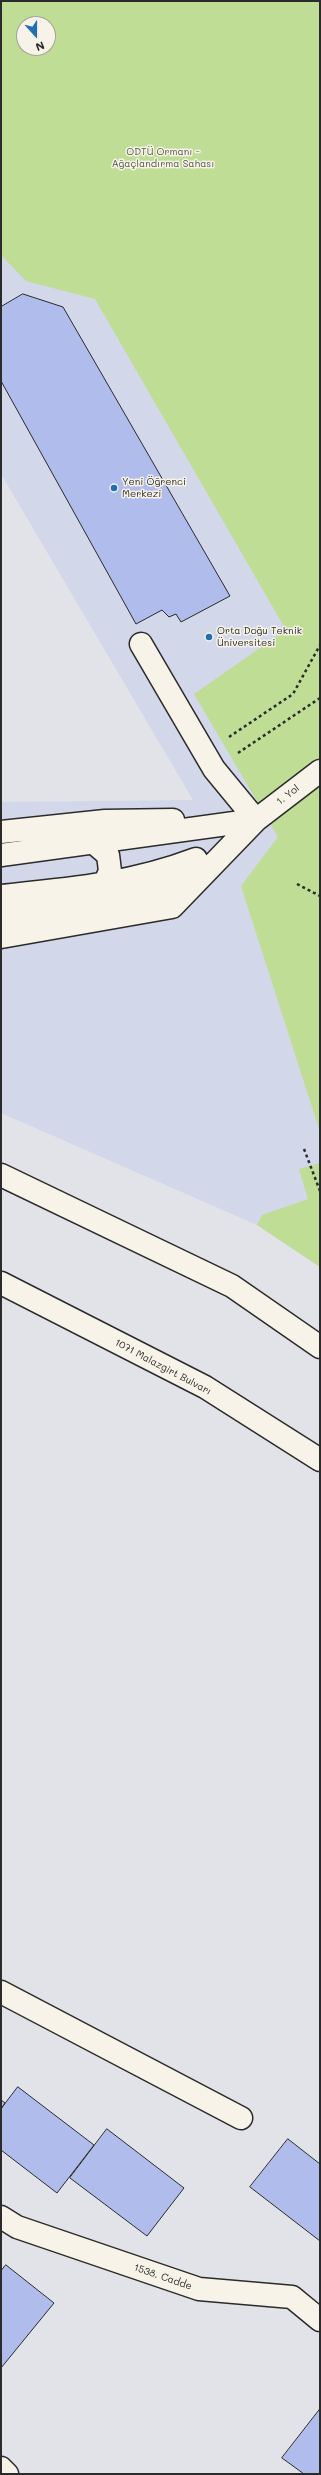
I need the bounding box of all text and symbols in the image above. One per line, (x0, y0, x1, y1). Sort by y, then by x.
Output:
north arrow (16, 16, 56, 56)
text: N (34, 38, 47, 55)
park label: ODTÜ Ormanı - Ağaçlandırma Sahası (112, 146, 214, 170)
place label: Yeni Öğrenci Merkezi (122, 476, 186, 500)
marker: Yeni Öğrenci Merkezi (109, 483, 119, 493)
place label: Orta Doğu Teknik Üniversitesi (217, 625, 302, 648)
marker: Orta Doğu Teknik Üniversitesi (204, 632, 214, 642)
street label: 1. Yol (274, 782, 302, 808)
street label: 1071 Malazgirt Bulvarı (113, 1336, 213, 1398)
street label: 1538. Cadde (132, 2261, 194, 2293)

